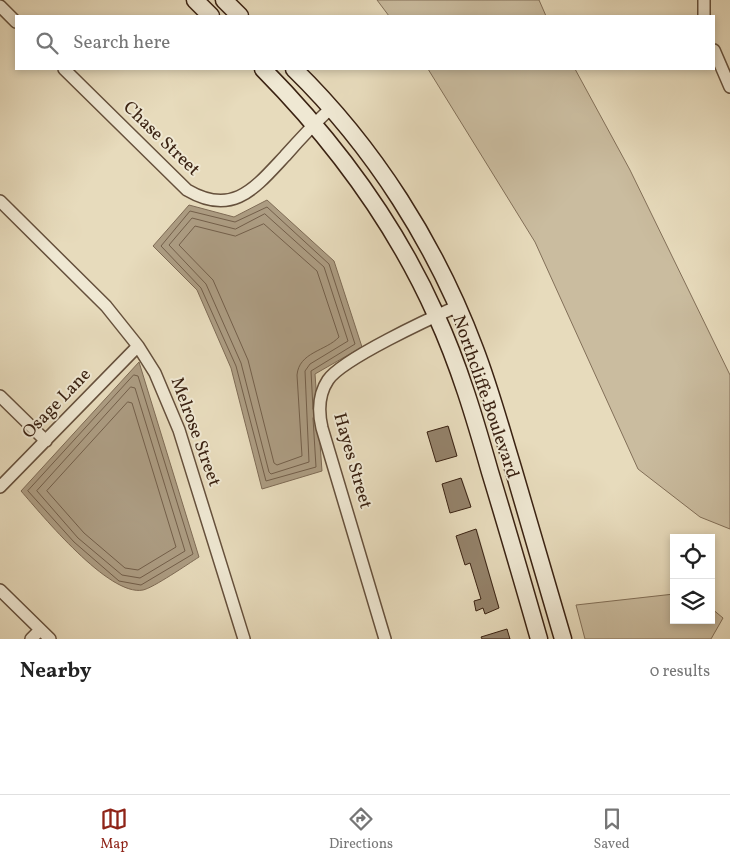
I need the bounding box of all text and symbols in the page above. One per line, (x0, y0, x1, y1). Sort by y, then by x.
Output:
search box (15, 15, 715, 70)
icon: search (33, 29, 61, 57)
text: Search here (73, 30, 170, 56)
street label: Chase Street (117, 96, 205, 182)
street label: Northcliffe Boulevard (445, 312, 525, 482)
street label: Osage Lane (17, 363, 97, 445)
street label: Melrose Street (164, 374, 226, 490)
street label: Hayes Street (326, 410, 378, 512)
map controls (670, 534, 715, 624)
button: locate (670, 534, 715, 579)
button: layers (670, 579, 715, 624)
text: Nearby (20, 657, 91, 686)
text: 0 results (650, 661, 710, 683)
tab: Map (100, 805, 128, 854)
tab: Directions (329, 805, 393, 854)
tab: Saved (594, 805, 630, 854)

